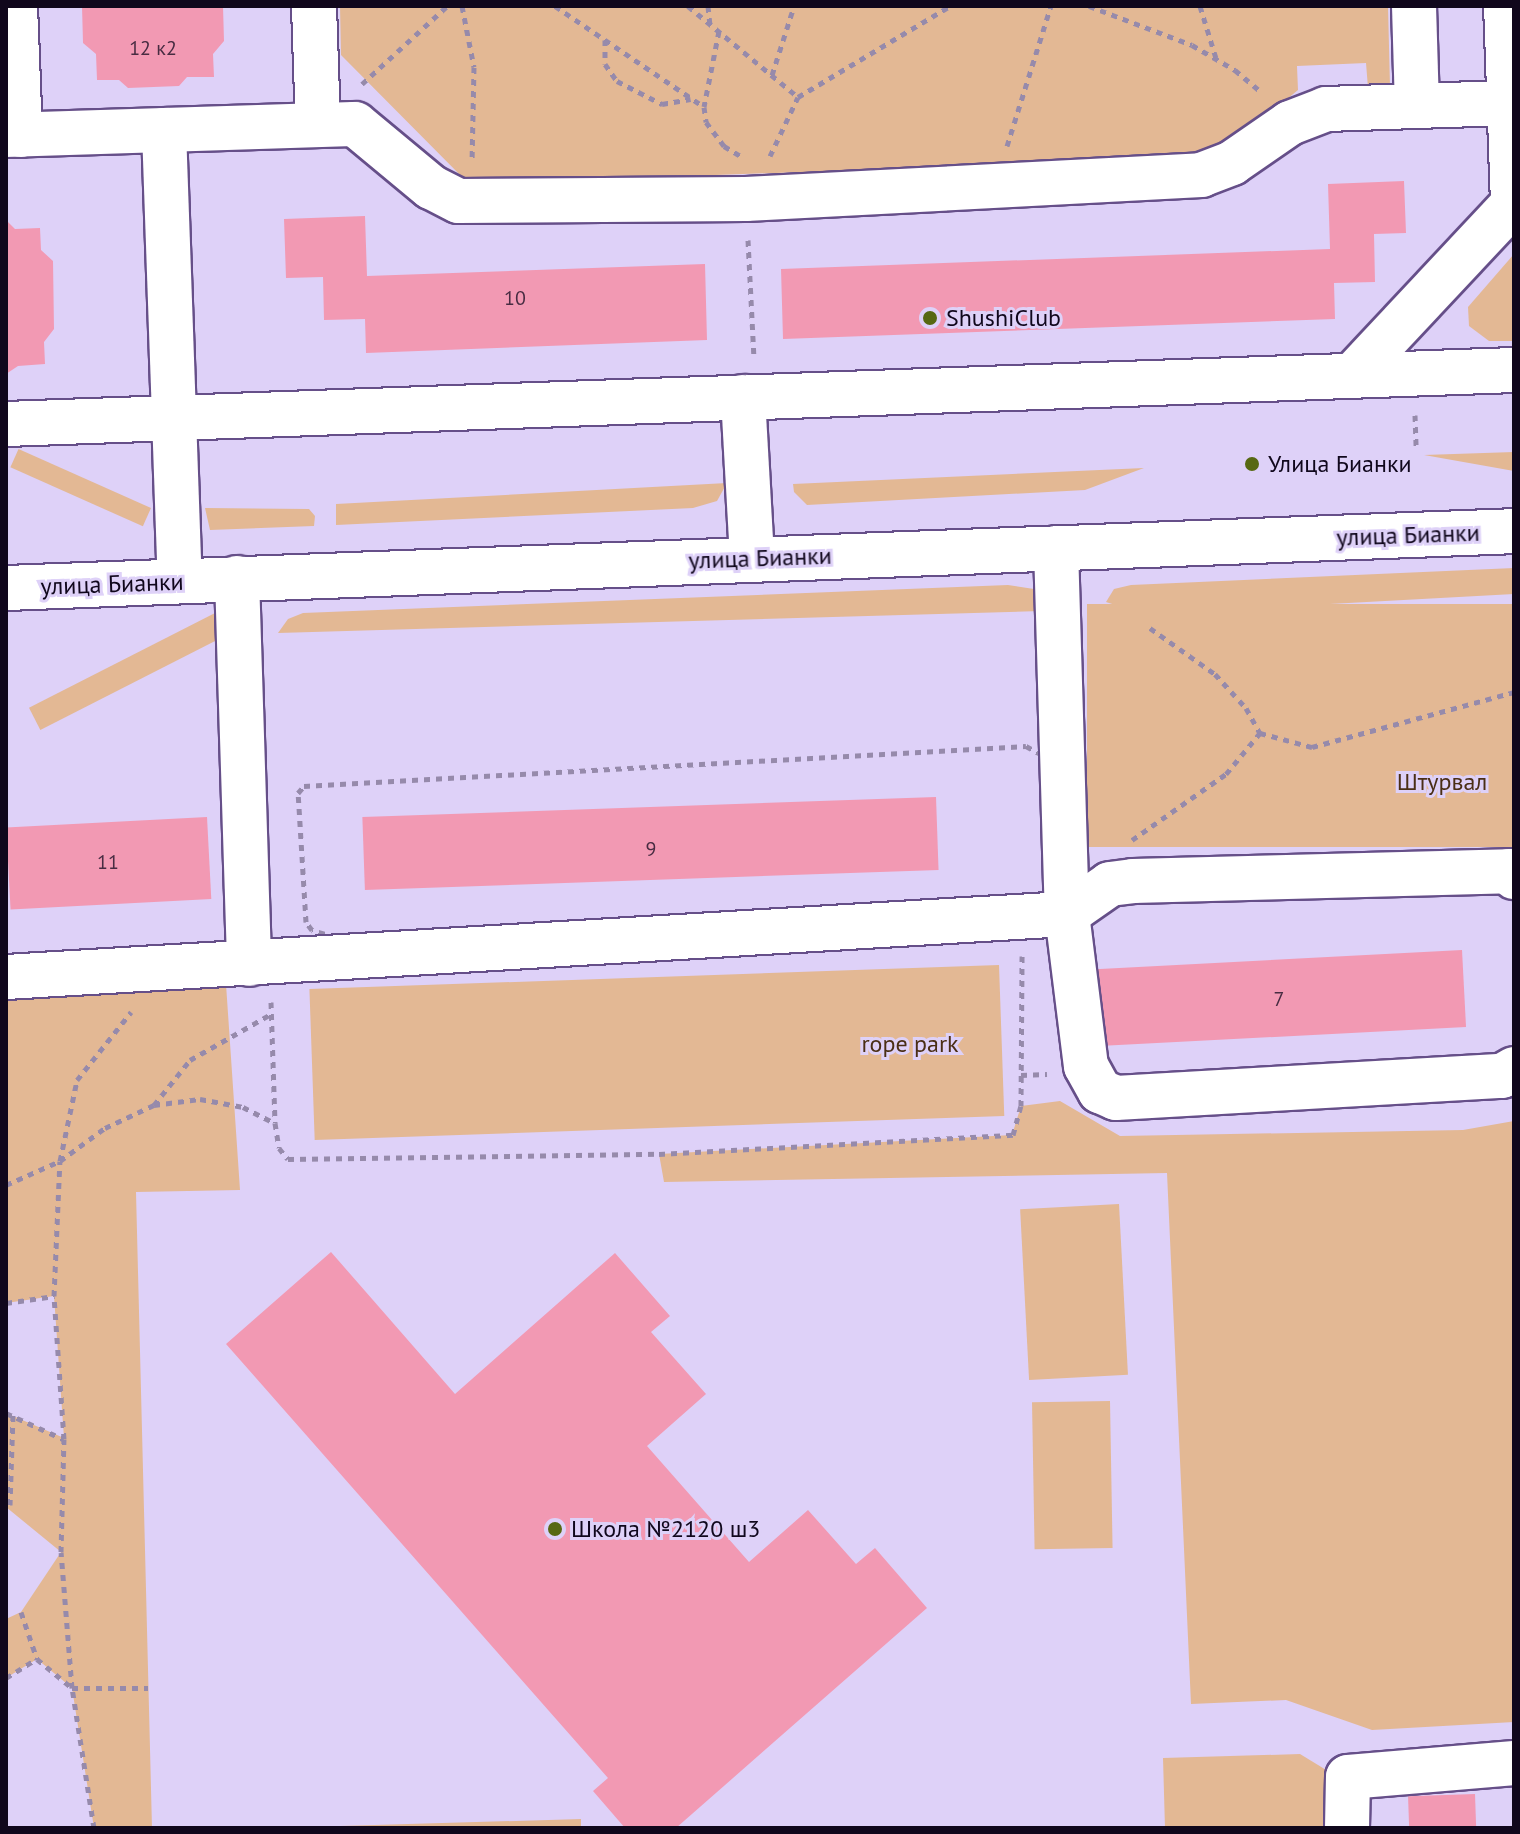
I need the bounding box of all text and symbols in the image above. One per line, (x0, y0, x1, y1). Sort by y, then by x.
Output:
house number: 12 к2 (129, 36, 177, 60)
house number: 10 (504, 286, 526, 310)
place label: ShushiClub (946, 304, 1061, 332)
marker: ShushiClub (921, 309, 939, 327)
place label: Улица Бианки (1268, 450, 1411, 478)
marker: Улица Бианки (1243, 455, 1261, 473)
street label: улица Бианки (1336, 518, 1480, 552)
street label: улица Бианки (688, 541, 832, 575)
street label: улица Бианки (40, 567, 184, 601)
park label: Штурвал (1397, 768, 1487, 796)
house number: 9 (646, 837, 656, 861)
house number: 11 (97, 850, 119, 874)
house number: 7 (1274, 987, 1284, 1011)
park label: rope park (861, 1030, 959, 1058)
place label: Школа №2120 ш3 (571, 1515, 760, 1543)
marker: Школа №2120 ш3 (546, 1520, 564, 1538)

